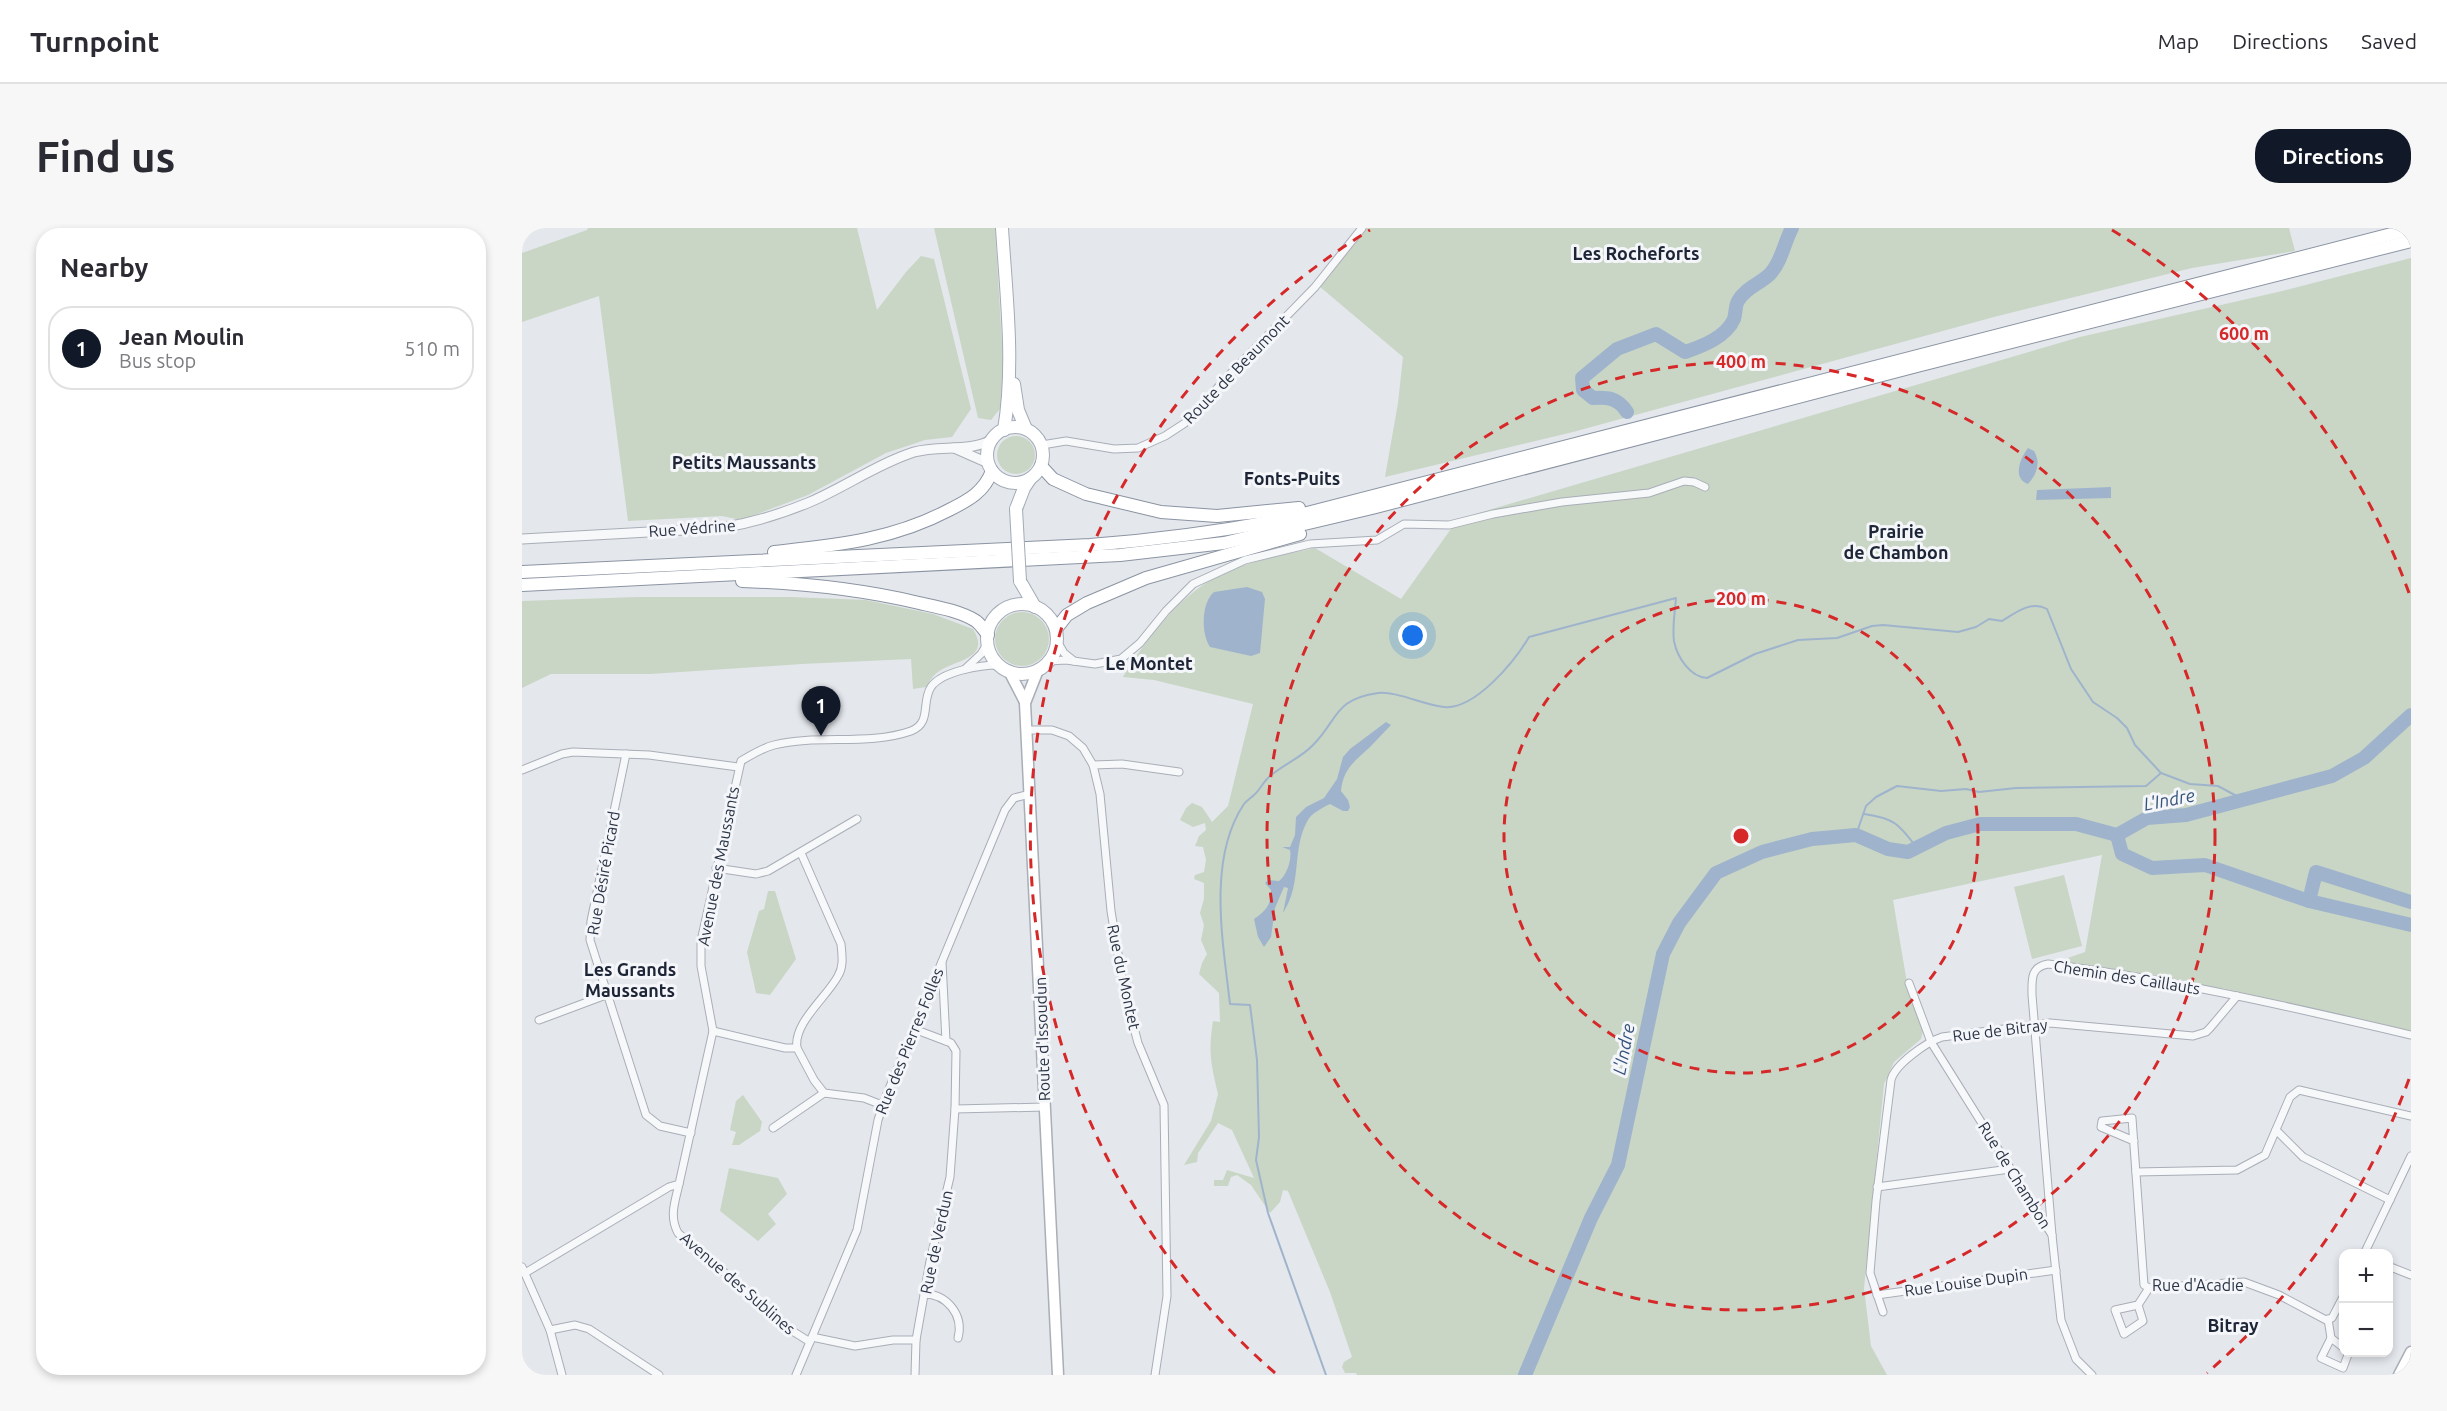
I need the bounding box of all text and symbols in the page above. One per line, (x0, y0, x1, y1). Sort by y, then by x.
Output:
text: Turnpoint (30, 26, 159, 57)
text: Map (2158, 29, 2199, 53)
text: Directions (2232, 29, 2328, 53)
text: Saved (2361, 29, 2417, 53)
button: Directions (2255, 129, 2411, 183)
text: Find us (36, 133, 175, 180)
district label: Les Rocheforts (1573, 243, 1699, 263)
text: Nearby (60, 253, 148, 282)
street label: Route de Beaumont (1180, 310, 1293, 427)
text: 600 m (2219, 323, 2269, 343)
text: Jean Moulin (119, 324, 245, 349)
text: 1 (76, 337, 87, 360)
text: 510 m (404, 337, 460, 360)
text: Bus stop (119, 349, 196, 372)
text: 400 m (1716, 351, 1766, 371)
district label: Petits Maussants (672, 452, 816, 472)
district label: Fonts-Puits (1244, 468, 1340, 488)
street label: Rue Védrine (648, 516, 736, 540)
district label: Prairie de Chambon (1844, 521, 1948, 562)
text: 200 m (1716, 588, 1766, 608)
your location (1398, 621, 1427, 650)
district label: Le Montet (1105, 653, 1193, 673)
pin: 1 (802, 686, 840, 736)
water label: L'Indre (2142, 784, 2196, 814)
street label: Avenue des Maussants (694, 785, 742, 947)
street label: Rue Désiré Picard (583, 810, 623, 936)
centre of rings (1731, 826, 1751, 846)
street label: Rue du Montet (1104, 923, 1144, 1032)
street label: Chemin des Caillauts (2052, 957, 2202, 997)
district label: Les Grands Maussants (584, 959, 676, 1000)
street label: Rue des Pierres Folles (871, 965, 947, 1117)
street label: Route d'Issoudun (1031, 976, 1053, 1102)
street label: Rue de Bitray (1951, 1015, 2049, 1045)
water label: L'Indre (1608, 1022, 1638, 1076)
street label: Rue de Chambon (1975, 1118, 2055, 1232)
street label: Rue de Verdun (916, 1189, 956, 1295)
street label: Avenue des Sublines (677, 1228, 799, 1338)
map controls (2339, 1249, 2393, 1357)
button: + (2339, 1249, 2393, 1303)
street label: Rue Louise Dupin (1903, 1264, 2029, 1300)
street label: Rue d'Acadie (2152, 1276, 2244, 1294)
button: − (2339, 1303, 2393, 1357)
district label: Bitray (2207, 1315, 2259, 1335)

